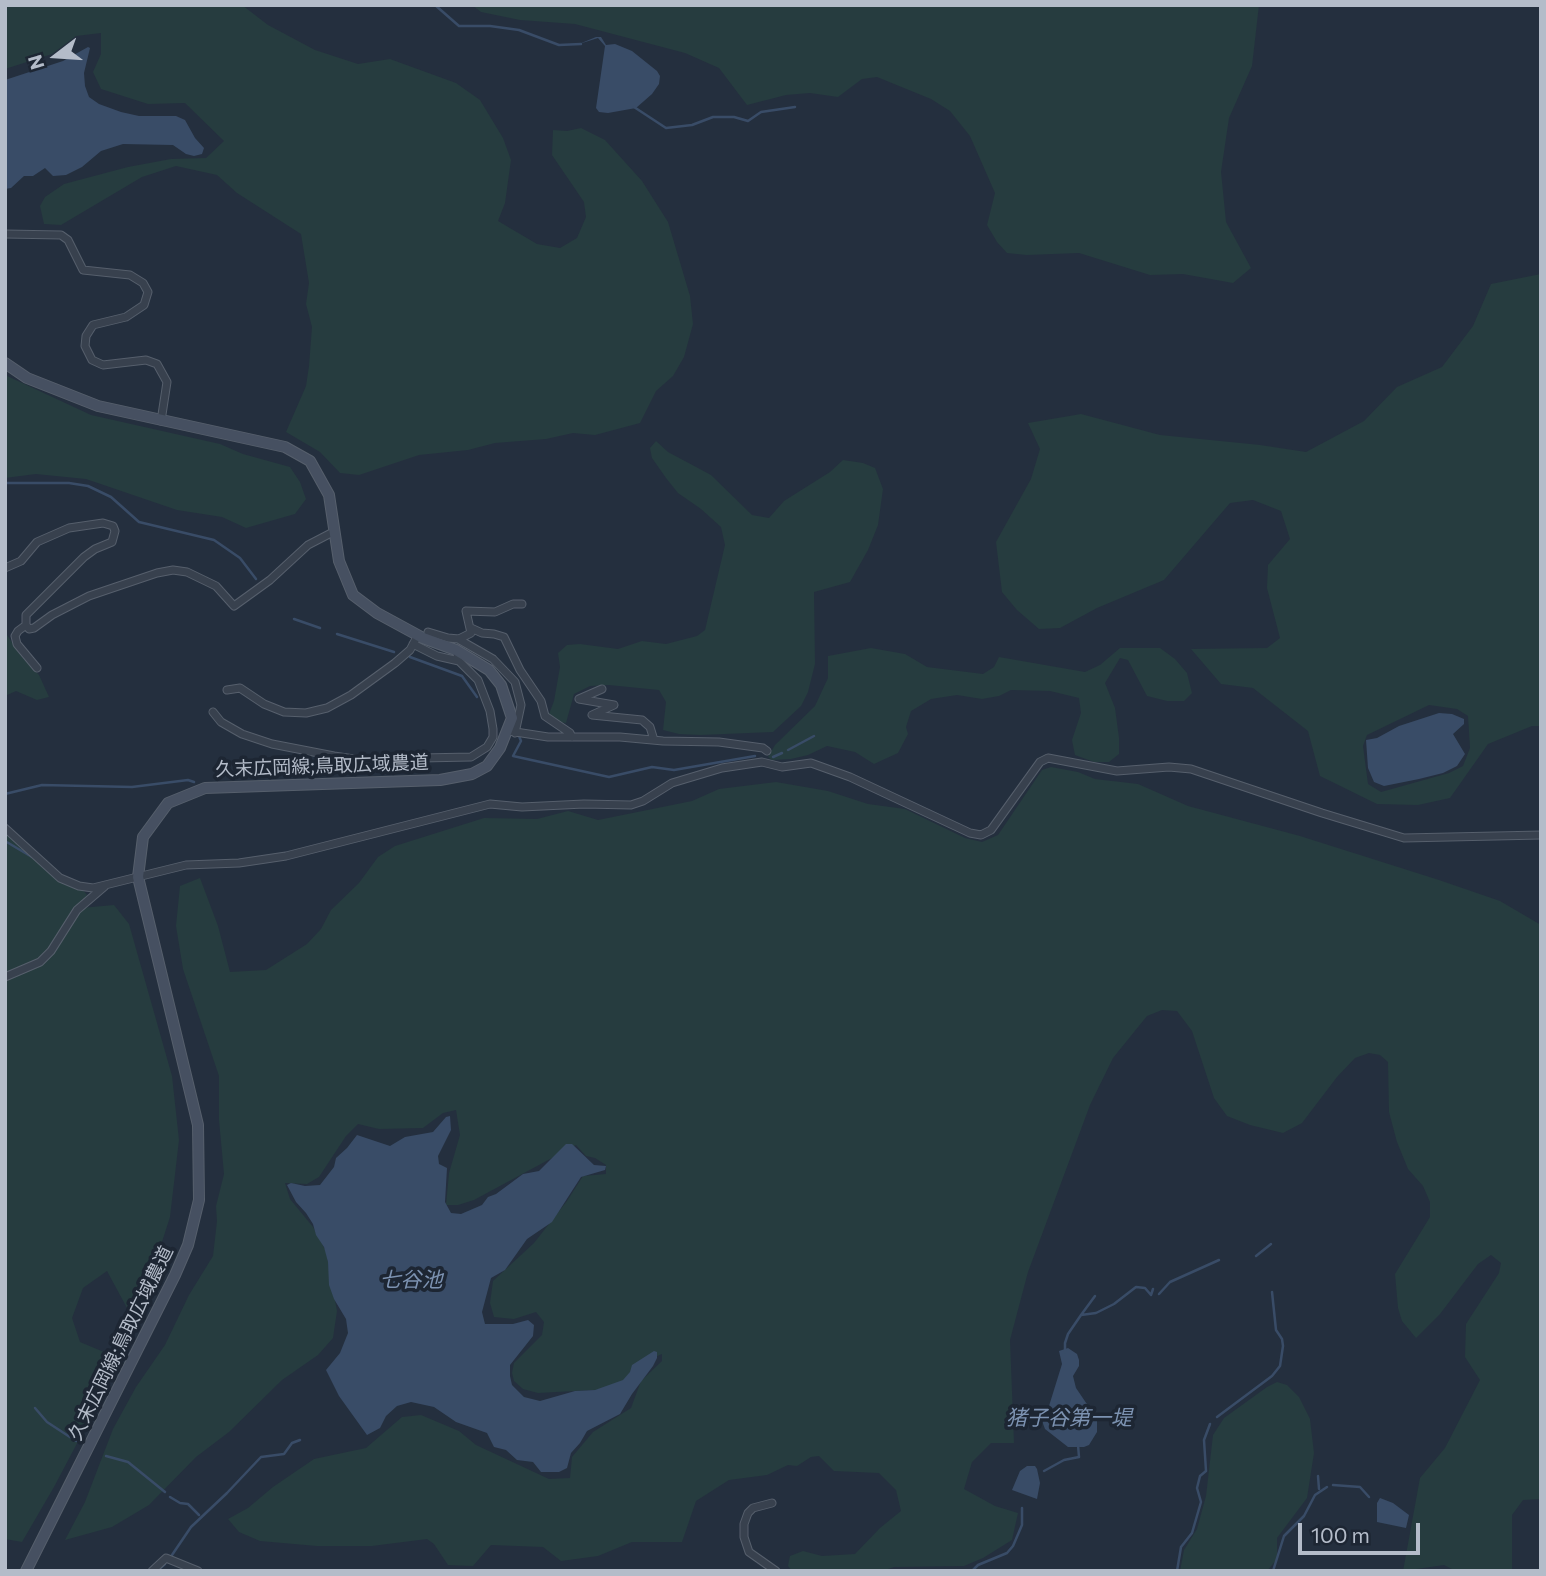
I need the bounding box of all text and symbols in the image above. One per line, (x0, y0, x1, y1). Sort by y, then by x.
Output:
north arrow (21, 21, 91, 91)
text: N (22, 52, 49, 72)
street label: 久末広岡線;鳥取広域農道 (215, 751, 429, 781)
street label: 久末広岡線;鳥取広域農道 (64, 1242, 178, 1444)
water label: 七谷池 (380, 1267, 442, 1293)
water label: 猪子谷第一堤 (1006, 1405, 1132, 1431)
scale bar (1301, 1510, 1424, 1554)
text: 100 m (1311, 1522, 1370, 1547)

